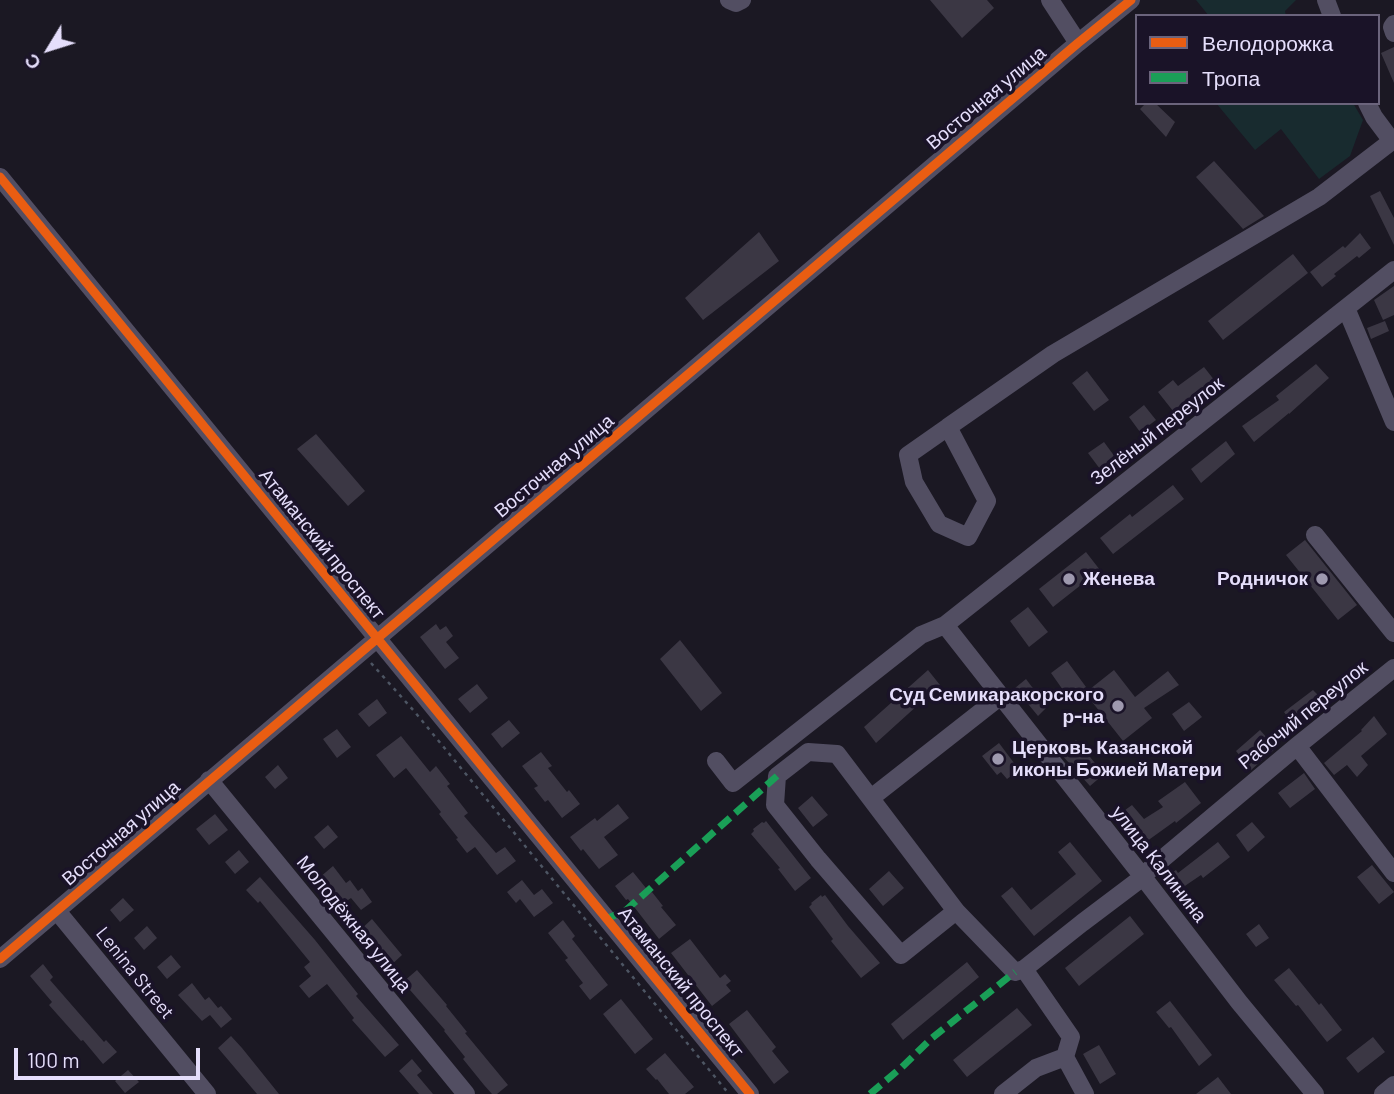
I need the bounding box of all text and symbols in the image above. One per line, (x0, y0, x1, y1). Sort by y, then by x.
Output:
north arrow (14, 14, 84, 84)
legend (1135, 14, 1380, 105)
text: Велодорожка (1202, 30, 1333, 55)
street label: Восточная улица (922, 41, 1050, 155)
text: С (19, 50, 45, 75)
text: Тропа (1202, 65, 1260, 90)
street label: Зелёный переулок (1086, 372, 1228, 490)
street label: Восточная улица (490, 409, 618, 523)
street label: Атаманский проспект (254, 464, 390, 624)
place label: Женева (1083, 568, 1155, 590)
place label: Родничок (1217, 568, 1308, 590)
marker: Женева (1061, 571, 1077, 587)
marker: Родничок (1314, 571, 1330, 587)
street label: Рабочий переулок (1234, 656, 1372, 774)
place label: Суд Семикаракорского р-на (889, 684, 1104, 728)
marker: Суд Семикаракорского р-на (1110, 698, 1126, 714)
place label: Церковь Казанской иконы Божией Матери (1012, 737, 1222, 781)
marker: Церковь Казанской иконы Божией Матери (990, 751, 1006, 767)
street label: Восточная улица (57, 776, 185, 890)
street label: улица Калинина (1106, 801, 1212, 927)
street label: Молодёжная улица (292, 851, 416, 997)
street label: Атаманский проспект (613, 902, 749, 1062)
street label: Lenina Street (91, 922, 179, 1024)
scale bar (18, 1034, 203, 1078)
text: 100 m (27, 1047, 80, 1072)

